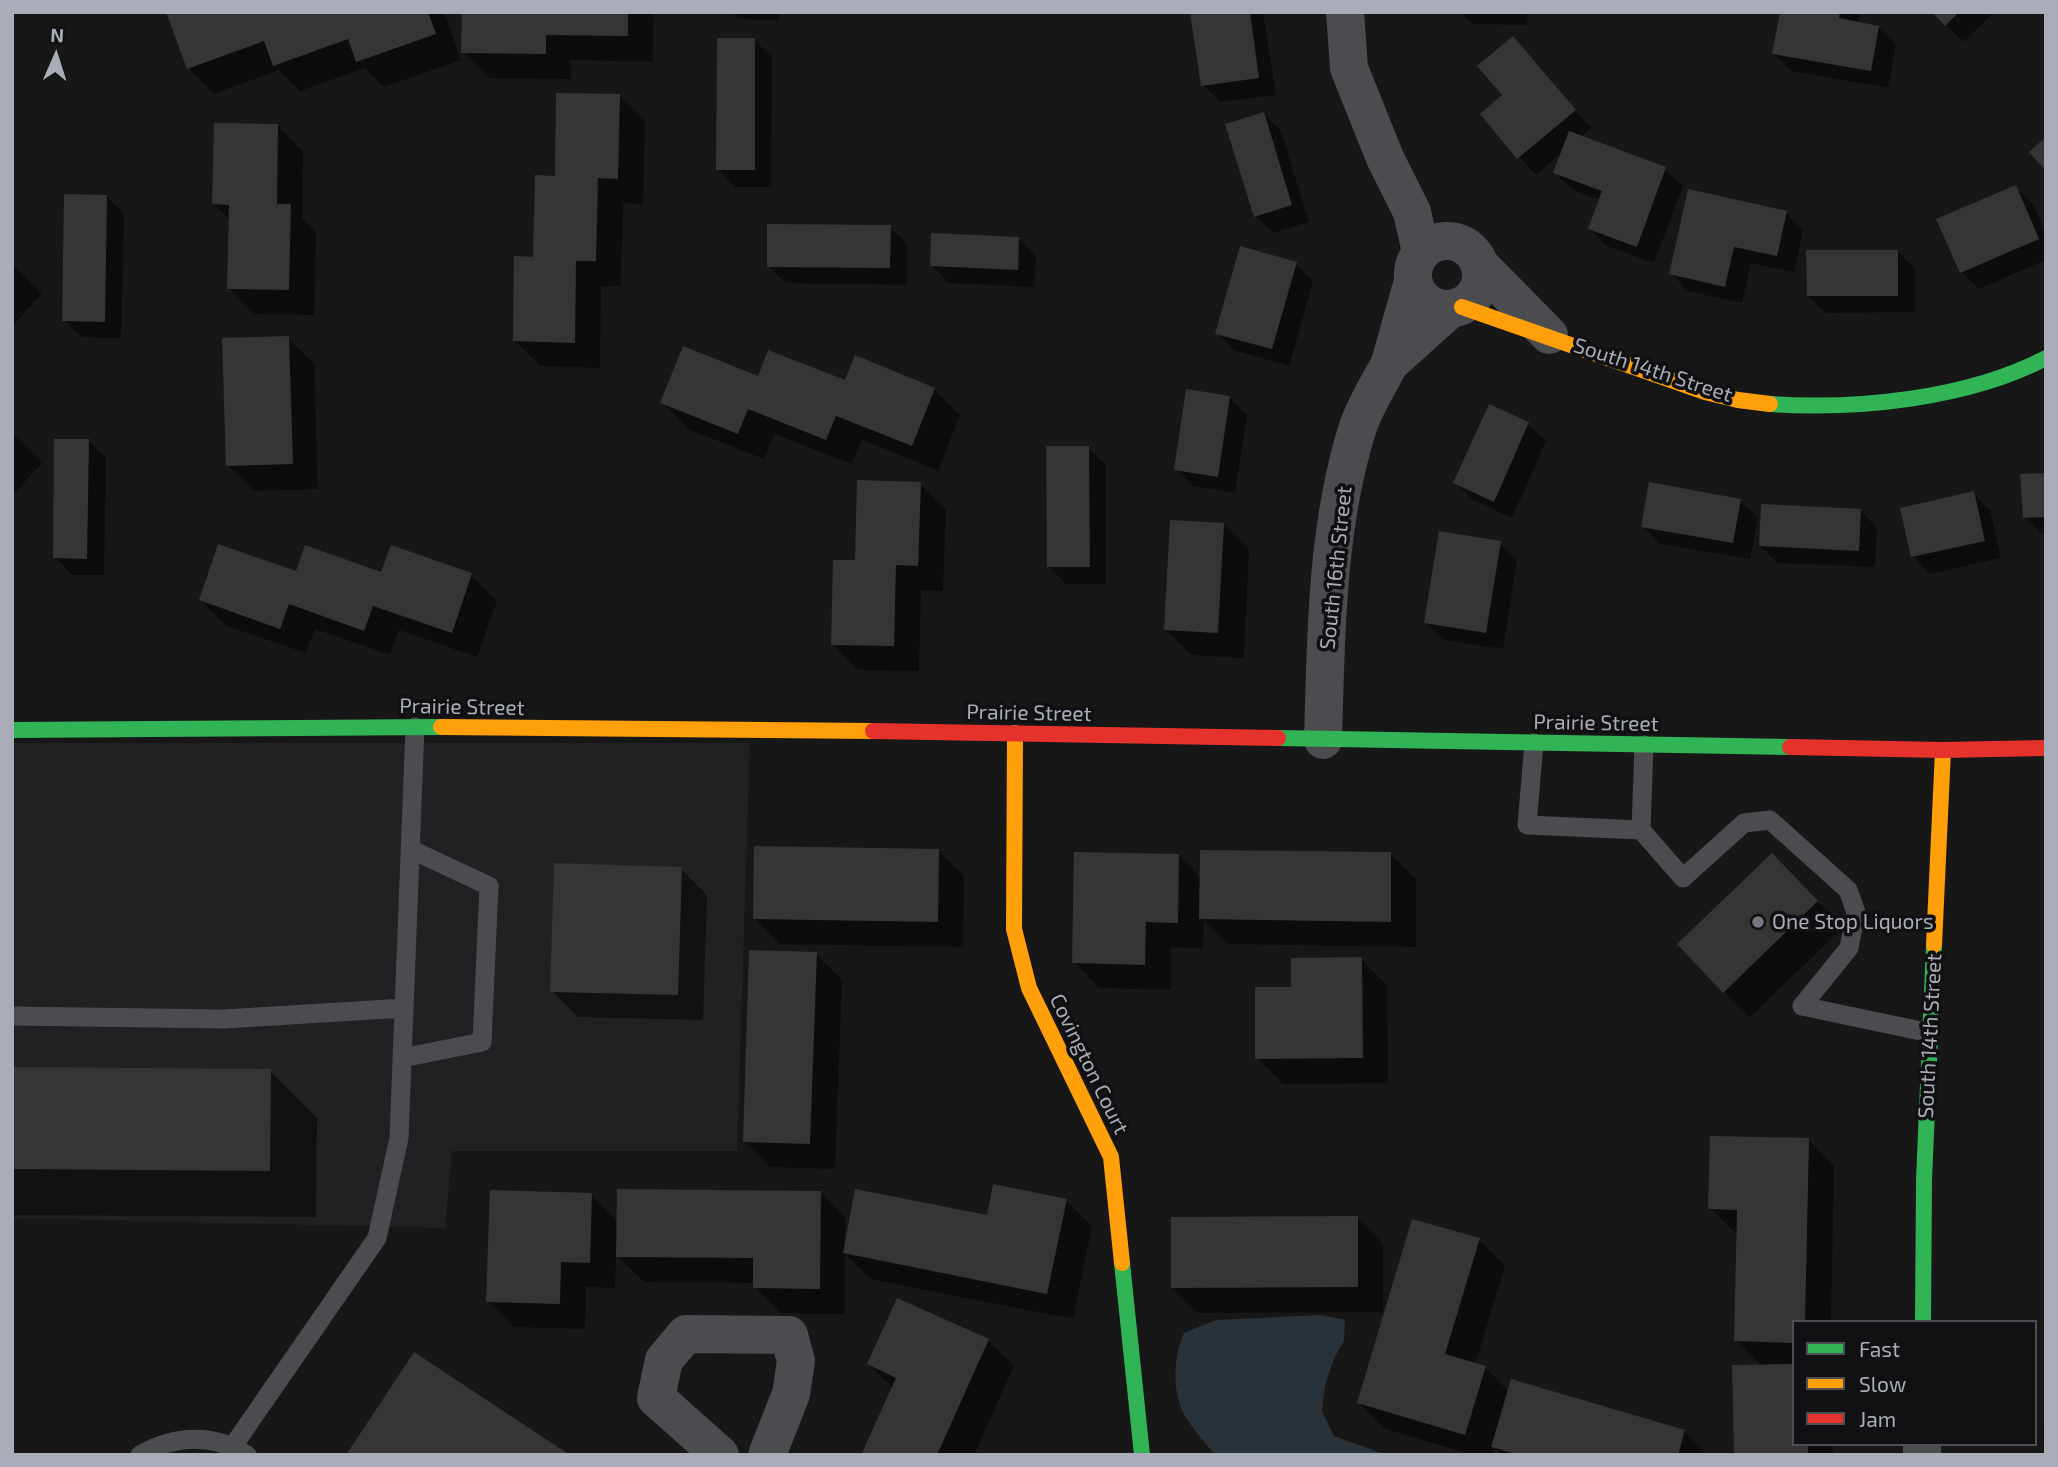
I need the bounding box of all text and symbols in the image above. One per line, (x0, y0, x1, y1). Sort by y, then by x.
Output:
north arrow (21, 21, 91, 91)
text: N (50, 23, 65, 46)
street label: South 14th Street (1571, 333, 1735, 407)
street label: South 16th Street (1315, 485, 1357, 651)
street label: Prairie Street (399, 693, 525, 721)
street label: Prairie Street (966, 699, 1092, 727)
street label: Prairie Street (1533, 709, 1659, 737)
place label: One Stop Liquors (1772, 909, 1934, 935)
marker: One Stop Liquors (1750, 914, 1766, 930)
street label: South 14th Street (1913, 953, 1947, 1119)
street label: Covington Court (1044, 990, 1134, 1138)
legend (1792, 1320, 2037, 1446)
text: Fast (1859, 1336, 1900, 1361)
text: Slow (1859, 1371, 1906, 1396)
text: Jam (1859, 1406, 1896, 1431)

